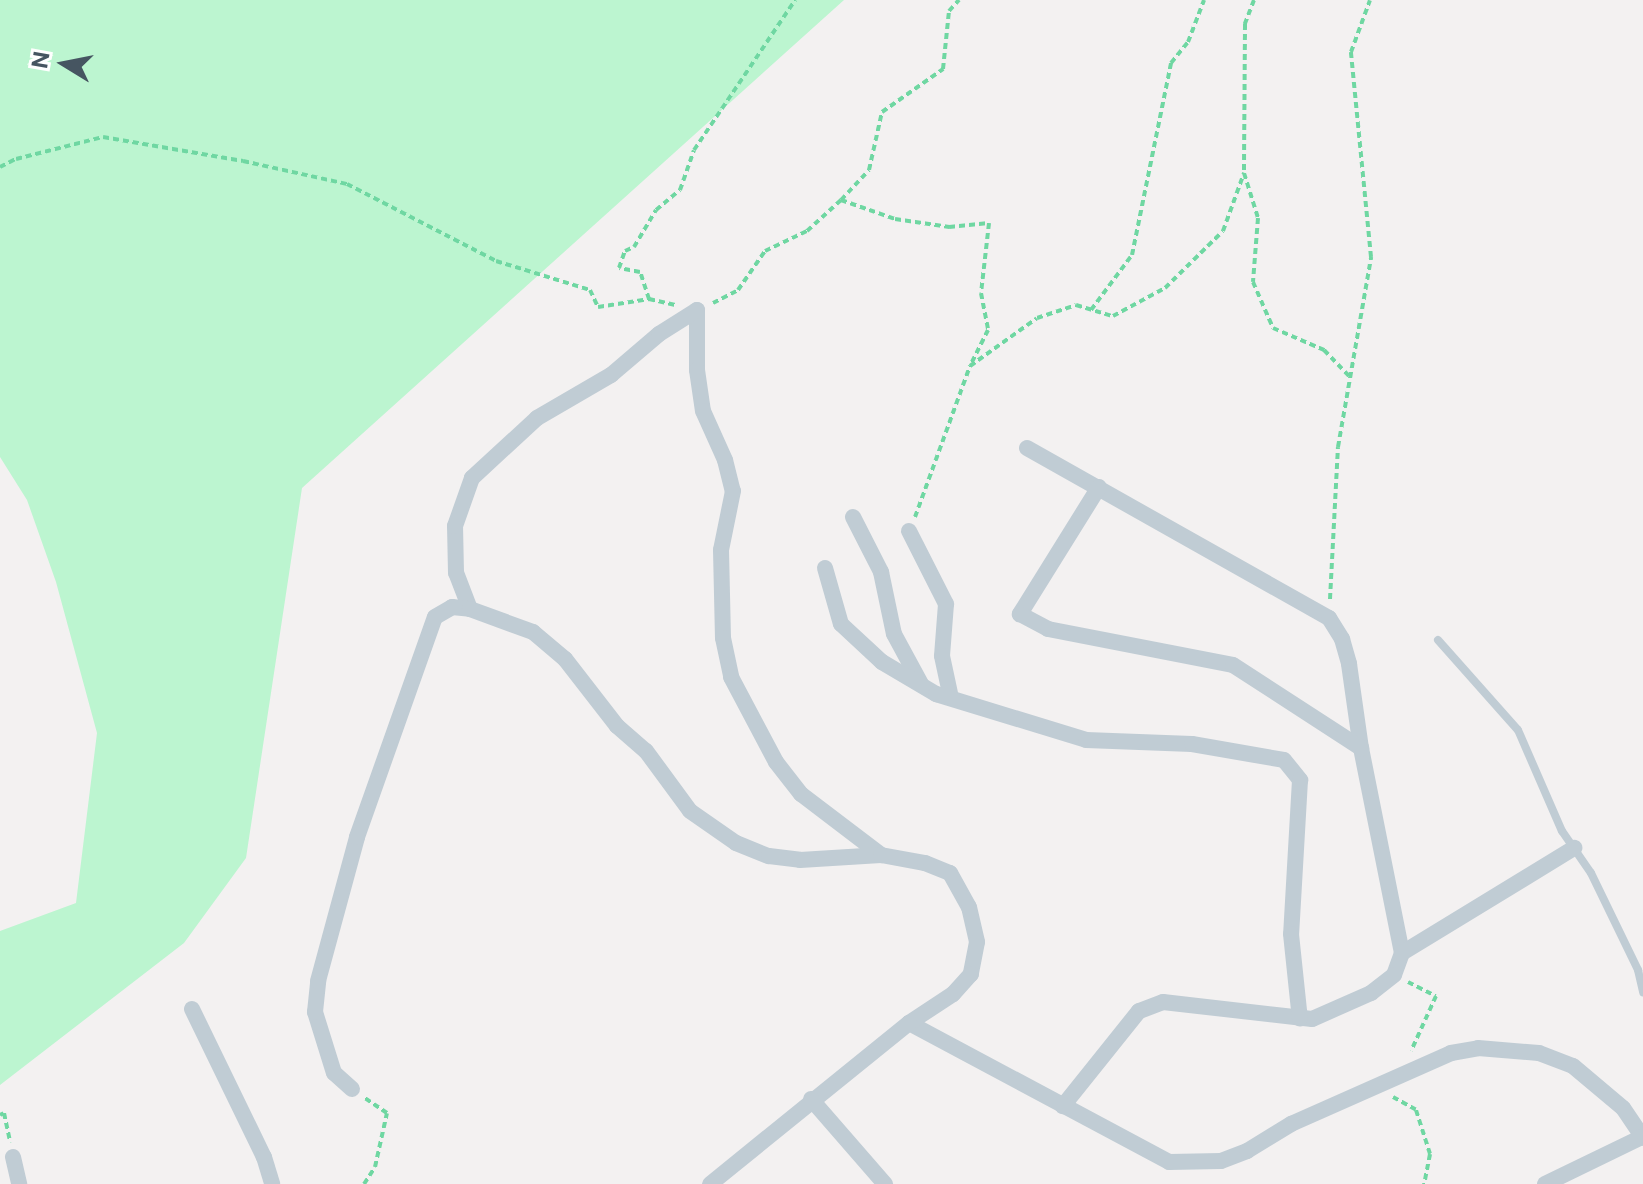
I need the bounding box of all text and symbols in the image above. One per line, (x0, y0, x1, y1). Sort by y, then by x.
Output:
north arrow (24, 24, 104, 104)
text: N (26, 49, 55, 71)

